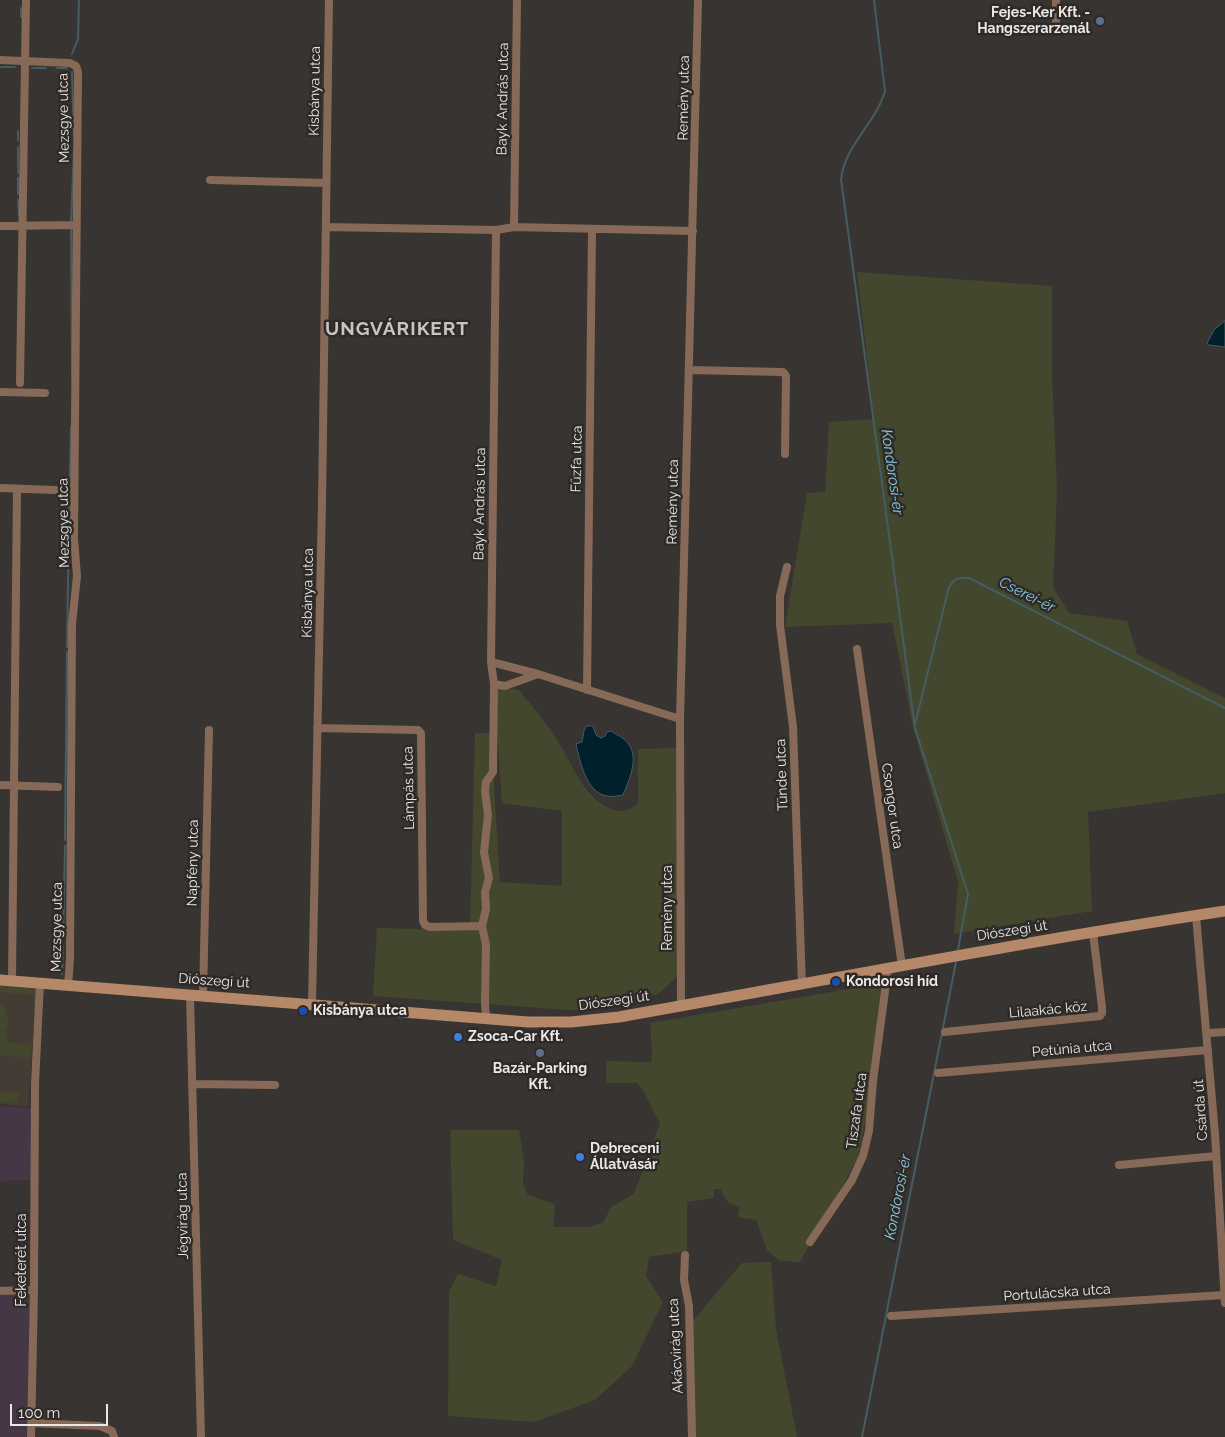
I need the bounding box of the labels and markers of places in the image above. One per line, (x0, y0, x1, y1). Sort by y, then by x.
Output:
place label: Fejes-Ker Kft. - Hangszerarzenál (977, 5, 1090, 38)
marker: Fejes-Ker Kft. - Hangszerarzenál (1094, 15, 1106, 27)
place label: Kondorosi híd (846, 974, 938, 990)
marker: Kondorosi híd (830, 976, 842, 988)
place label: Kisbánya utca (313, 1003, 407, 1019)
marker: Kisbánya utca (297, 1005, 309, 1017)
place label: Zsoca-Car Kft. (468, 1029, 563, 1045)
marker: Zsoca-Car Kft. (452, 1031, 464, 1043)
marker: Bazár-Parking Kft. (534, 1047, 546, 1059)
place label: Bazár-Parking Kft. (493, 1061, 587, 1094)
place label: Debreceni Állatvásár (590, 1141, 659, 1174)
marker: Debreceni Állatvásár (574, 1151, 586, 1163)

